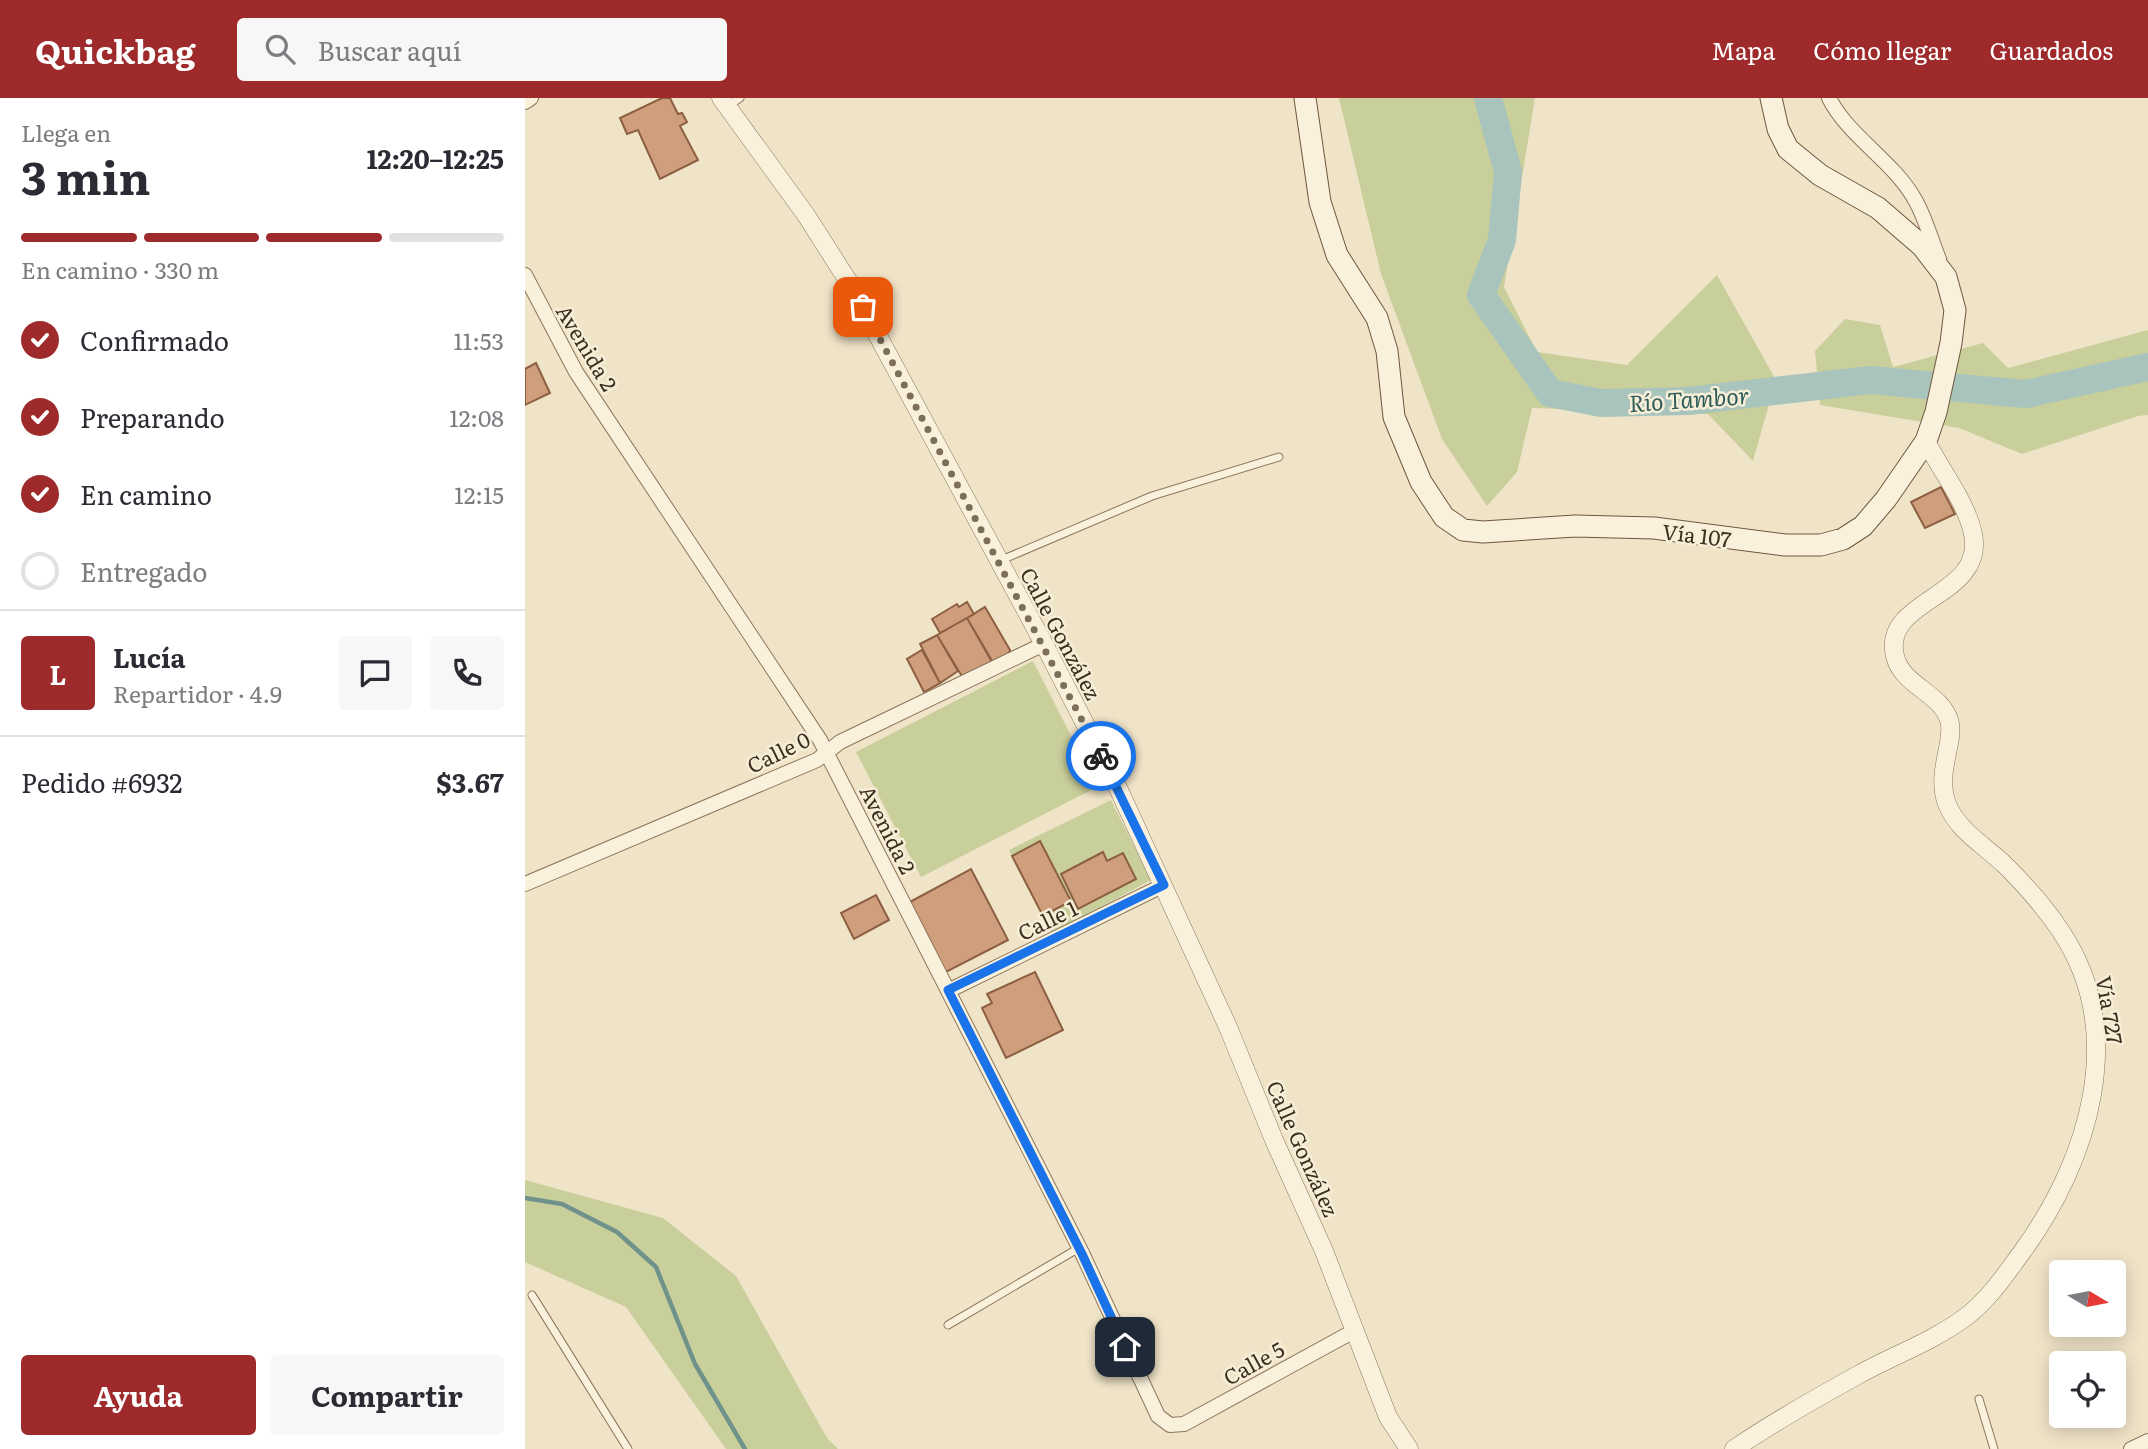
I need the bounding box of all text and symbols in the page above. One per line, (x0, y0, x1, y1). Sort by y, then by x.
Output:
search box (237, 18, 727, 81)
text: Quickbag (35, 25, 195, 74)
icon: search (261, 30, 299, 68)
text: Buscar aquí (317, 30, 461, 69)
text: Mapa (1711, 32, 1775, 67)
text: Cómo llegar (1813, 32, 1951, 67)
text: Guardados (1989, 32, 2113, 67)
text: Llega en (21, 115, 111, 149)
text: 12:20–12:25 (367, 138, 504, 177)
text: 3 min (21, 141, 151, 209)
text: En camino · 330 m (21, 252, 219, 286)
pin (833, 277, 893, 337)
icon: bag (844, 288, 882, 326)
street label: Avenida 2 (550, 298, 626, 396)
text: Confirmado (80, 320, 229, 359)
icon: check (21, 321, 59, 359)
text: 11:53 (453, 323, 504, 357)
water label: Río Tambor (1628, 377, 1750, 419)
text: Preparando (80, 397, 225, 436)
icon: check (21, 398, 59, 436)
text: 12:08 (449, 400, 504, 434)
text: En camino (80, 474, 212, 513)
icon: check (21, 475, 59, 513)
text: 12:15 (454, 477, 504, 511)
street label: Vía 107 (1661, 514, 1733, 554)
text: Entregado (80, 551, 207, 590)
street label: Calle González (1014, 561, 1110, 705)
button: chat (338, 636, 412, 710)
button: phone (430, 636, 504, 710)
text: Lucía (113, 637, 186, 676)
text: L (50, 654, 66, 693)
text: Repartidor · 4.9 (113, 676, 282, 710)
courier (1066, 721, 1136, 791)
street label: Calle 0 (741, 722, 815, 780)
icon: bike (1082, 737, 1120, 775)
text: Pedido #6932 (21, 762, 182, 801)
text: $3.67 (436, 762, 504, 801)
street label: Avenida 2 (853, 779, 925, 879)
street label: Calle 1 (1012, 891, 1083, 947)
street label: Vía 727 (2090, 973, 2132, 1047)
street label: Calle González (1260, 1075, 1348, 1221)
north arrow (2049, 1260, 2126, 1337)
map controls (2049, 1260, 2126, 1428)
pin (1095, 1317, 1155, 1377)
icon: home (1106, 1328, 1144, 1366)
street label: Calle 5 (1217, 1333, 1289, 1391)
button: locate (2049, 1351, 2126, 1428)
button: Ayuda (21, 1355, 256, 1435)
button: Compartir (270, 1355, 504, 1435)

